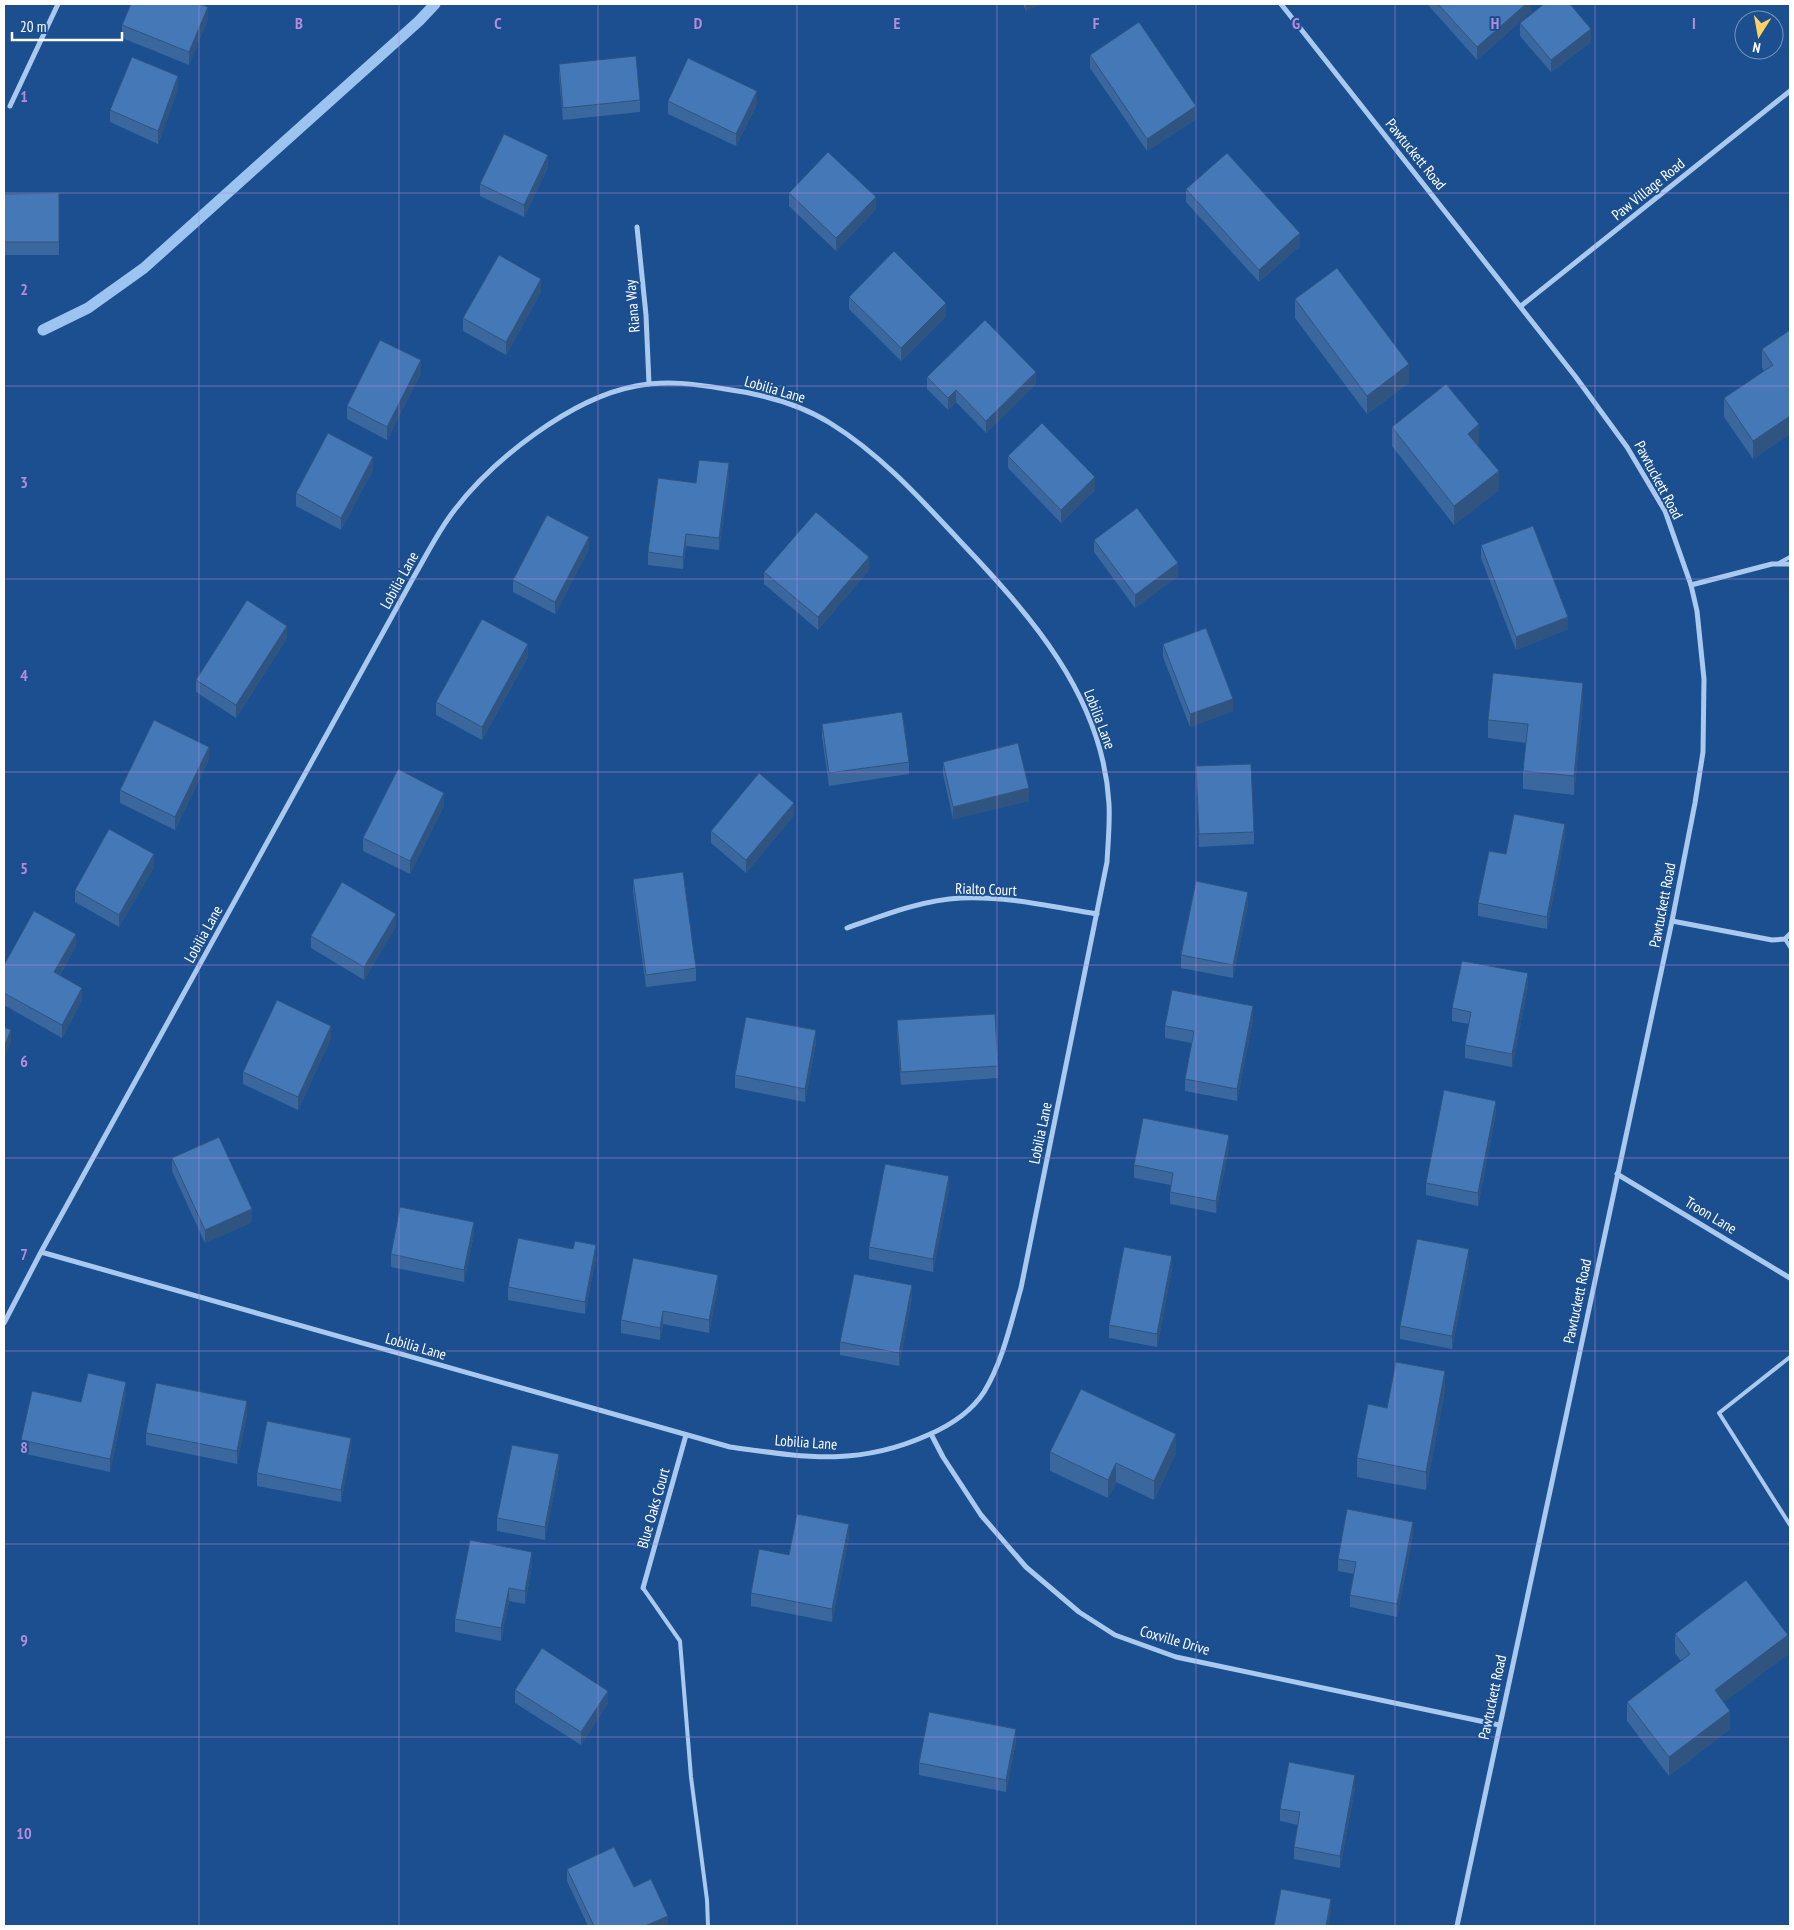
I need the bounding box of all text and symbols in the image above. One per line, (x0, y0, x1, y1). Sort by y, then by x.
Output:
scale bar (12, 10, 122, 42)
north arrow (1734, 10, 1784, 60)
text: B (295, 13, 303, 33)
text: C (494, 13, 502, 33)
text: D (694, 13, 703, 33)
text: E (894, 13, 901, 33)
text: F (1093, 13, 1100, 33)
text: G (1292, 13, 1300, 33)
text: H (1491, 13, 1499, 33)
text: I (1692, 13, 1696, 33)
text: 20 m (20, 17, 46, 36)
text: N (1751, 38, 1762, 57)
text: 1 (20, 86, 28, 106)
street label: Pawtuckett Road (1382, 115, 1450, 193)
street label: Paw Village Road (1608, 154, 1688, 224)
street label: Riana Way (620, 278, 644, 333)
text: 2 (20, 279, 28, 299)
street label: Lobilia Lane (742, 371, 808, 407)
street label: Pawtuckett Road (1630, 438, 1688, 522)
text: 3 (20, 472, 28, 492)
street label: Lobilia Lane (376, 548, 422, 612)
text: 4 (20, 665, 28, 685)
street label: Lobilia Lane (1080, 686, 1120, 752)
text: 5 (20, 858, 28, 878)
street label: Pawtuckett Road (1644, 861, 1680, 949)
street label: Rialto Court (955, 878, 1017, 900)
street label: Lobilia Lane (180, 902, 226, 966)
text: 6 (20, 1051, 28, 1071)
street label: Lobilia Lane (1024, 1100, 1056, 1166)
street label: Troon Lane (1682, 1192, 1740, 1238)
text: 7 (20, 1244, 28, 1264)
street label: Pawtuckett Road (1559, 1257, 1595, 1345)
street label: Lobilia Lane (383, 1328, 449, 1364)
street label: Lobilia Lane (774, 1430, 838, 1454)
text: 8 (20, 1437, 28, 1457)
street label: Blue Oaks Court (632, 1466, 674, 1550)
street label: Coxville Drive (1138, 1621, 1212, 1659)
text: 9 (20, 1630, 28, 1650)
street label: Pawtuckett Road (1474, 1653, 1510, 1741)
text: 10 (16, 1823, 32, 1843)

